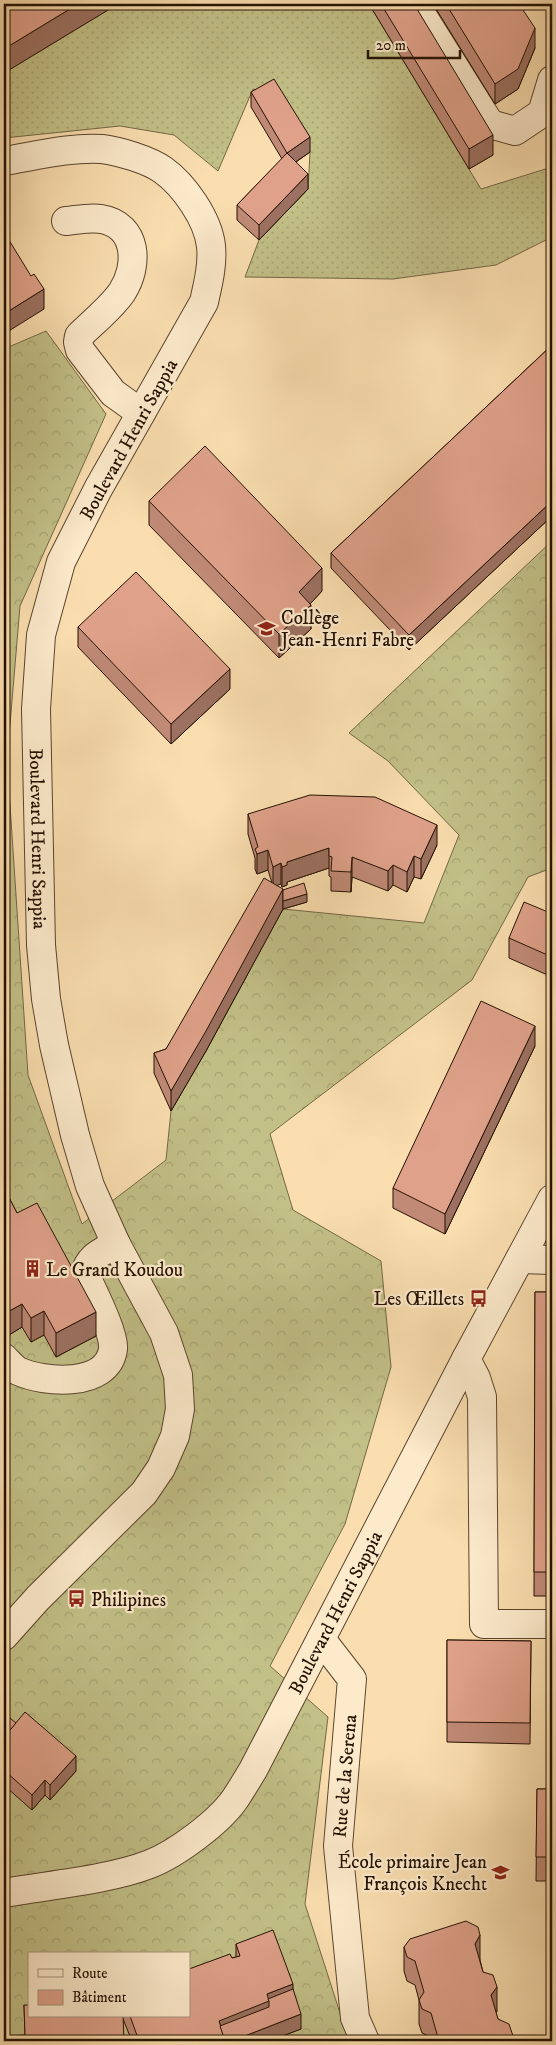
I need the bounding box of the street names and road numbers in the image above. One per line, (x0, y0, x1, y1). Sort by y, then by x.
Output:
street label: Boulevard Henri Sappia (75, 355, 183, 524)
street label: Boulevard Henri Sappia (24, 748, 51, 929)
street label: Boulevard Henri Sappia (284, 1527, 388, 1698)
street label: Rue de la Serena (329, 1713, 362, 1839)

